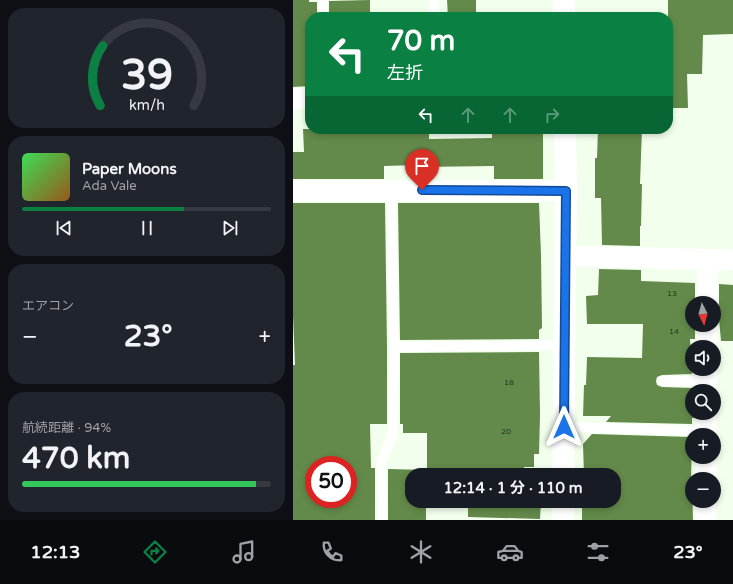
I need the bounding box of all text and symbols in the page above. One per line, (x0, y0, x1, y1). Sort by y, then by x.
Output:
text: 70 m (387, 24, 455, 58)
icon: left (321, 28, 373, 80)
text: 39 (120, 51, 173, 101)
text: 左折 (387, 62, 423, 84)
text: km/h (129, 97, 164, 114)
icon: left (415, 104, 437, 126)
icon: ahead (457, 104, 479, 126)
icon: ahead (499, 104, 521, 126)
icon: right (541, 104, 563, 126)
pin (405, 149, 439, 190)
icon: arrive (411, 155, 433, 177)
text: Paper Moons (82, 160, 177, 178)
text: Ada Vale (82, 178, 137, 194)
icon: previous (53, 217, 75, 239)
icon: pause (136, 217, 158, 239)
icon: next (219, 217, 241, 239)
house number: 13 (667, 289, 677, 298)
north arrow (685, 296, 721, 332)
map controls (685, 296, 721, 508)
text: エアコン (22, 298, 74, 314)
text: 23° (124, 318, 173, 355)
text: − (22, 324, 38, 350)
text: + (259, 324, 271, 350)
house number: 14 (669, 327, 679, 336)
button: sound (685, 340, 721, 376)
house number: 18 (504, 378, 514, 387)
button: search (685, 384, 721, 420)
position arrow (543, 406, 585, 448)
text: 航続距離 · 94% (22, 420, 111, 436)
house number: 20 (501, 427, 511, 436)
button: + (685, 428, 721, 464)
text: 470 km (22, 440, 130, 477)
speed limit sign: 50 (305, 456, 357, 508)
button: − (685, 472, 721, 508)
text: 12:14 · 1 分 · 110 m (443, 479, 583, 497)
icon: directions (141, 538, 169, 566)
icon: music (230, 538, 258, 566)
icon: phone (318, 538, 346, 566)
icon: climate (407, 538, 435, 566)
icon: car (496, 538, 524, 566)
icon: filters (584, 538, 612, 566)
text: 12:13 (30, 541, 80, 563)
text: 23° (673, 541, 703, 563)

